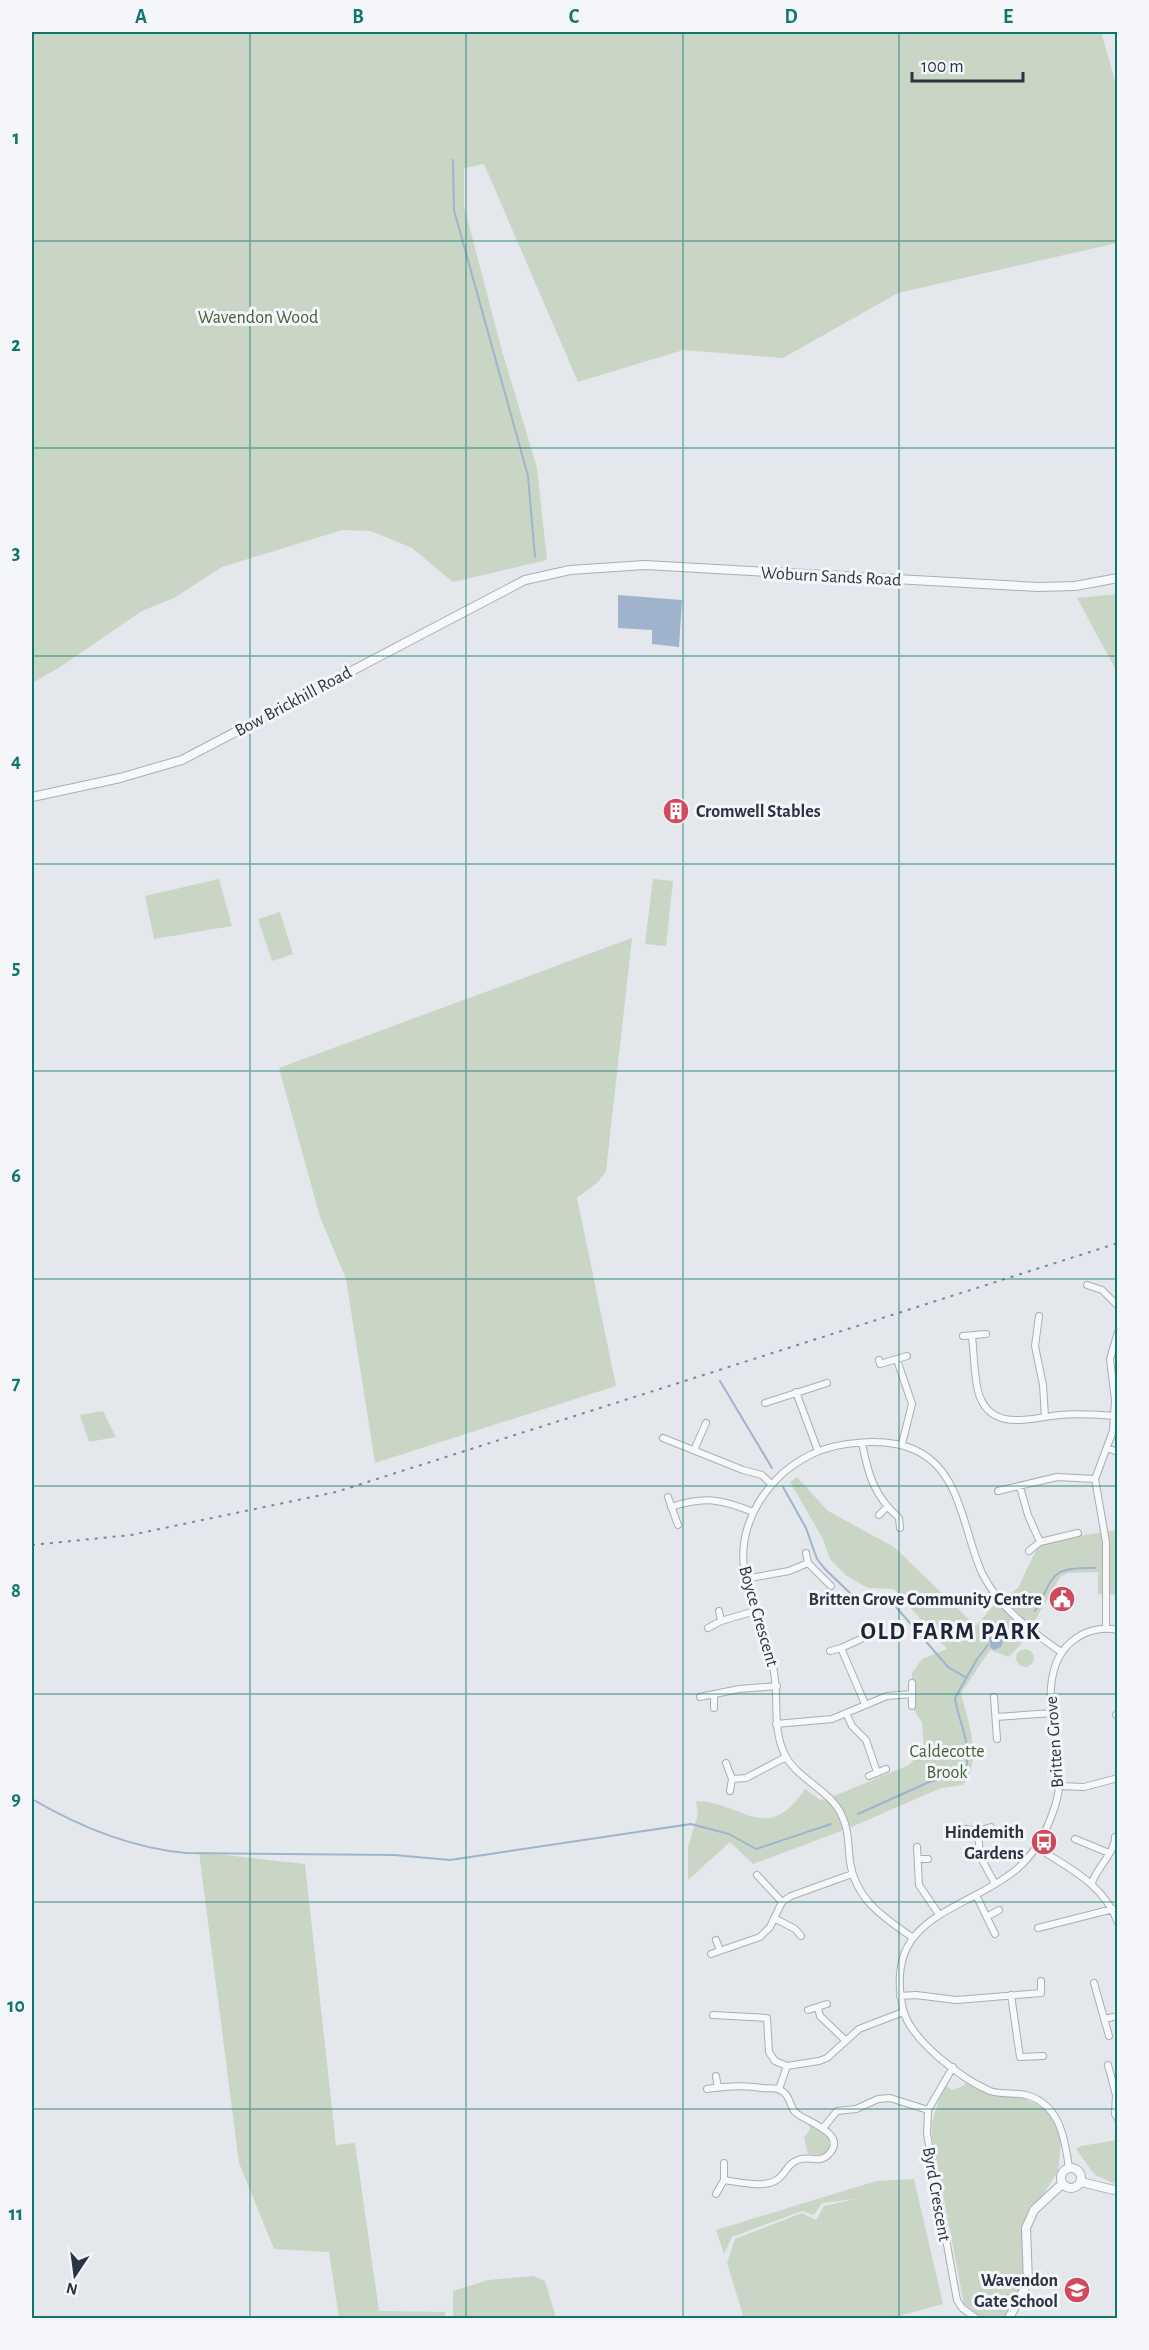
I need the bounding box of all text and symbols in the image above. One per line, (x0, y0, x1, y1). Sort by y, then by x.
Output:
text: A (135, 7, 147, 27)
text: B (352, 7, 364, 27)
text: C (569, 7, 580, 27)
text: D (784, 7, 798, 27)
text: E (1003, 7, 1013, 27)
scale bar (912, 45, 1023, 83)
text: 100 m (921, 58, 964, 76)
text: 1 (12, 128, 20, 148)
park label: Wavendon Wood (198, 309, 318, 327)
text: 2 (11, 335, 21, 355)
text: 3 (12, 543, 20, 563)
street label: Woburn Sands Road (760, 564, 902, 590)
street label: Bow Brickhill Road (232, 664, 355, 740)
text: 4 (11, 751, 21, 771)
building icon: Cromwell Stables (661, 796, 691, 826)
place label: Cromwell Stables (696, 803, 821, 821)
text: 5 (12, 958, 20, 978)
text: 6 (11, 1166, 21, 1186)
text: 7 (12, 1373, 21, 1393)
street label: Boyce Crescent (735, 1564, 781, 1669)
text: 8 (11, 1581, 21, 1601)
public building icon: Britten Grove Community Centre (1047, 1584, 1077, 1614)
place label: Britten Grove Community Centre (809, 1591, 1042, 1609)
district label: OLD FARM PARK (861, 1620, 1041, 1644)
street label: Britten Grove (1043, 1695, 1067, 1788)
park label: Caldecotte Brook (909, 1743, 985, 1782)
text: 9 (11, 1789, 21, 1809)
place label: Hindemith Gardens (944, 1824, 1024, 1863)
bus stop icon: Hindemith Gardens (1029, 1827, 1059, 1857)
text: 10 (7, 1996, 25, 2016)
street label: Byrd Crescent (919, 2146, 953, 2243)
text: 11 (9, 2204, 23, 2224)
north arrow (45, 2245, 105, 2305)
place label: Wavendon Gate School (974, 2272, 1058, 2311)
school or university icon: Wavendon Gate School (1062, 2275, 1092, 2305)
text: N (65, 2280, 79, 2298)

